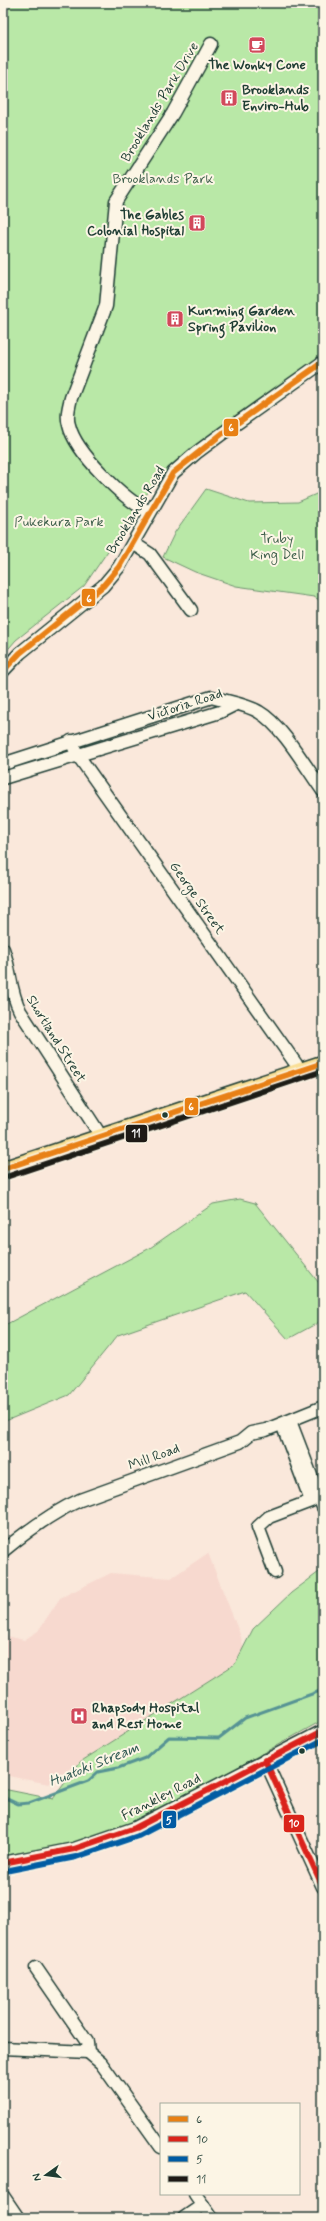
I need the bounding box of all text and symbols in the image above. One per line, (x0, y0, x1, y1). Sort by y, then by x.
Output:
cafe icon: The Wonky Cone (247, 35, 267, 55)
street label: Brooklands Park Drive (117, 39, 203, 165)
place label: The Wonky Cone (208, 56, 306, 74)
place label: Brooklands Enviro-Hub (242, 81, 310, 115)
building icon: Brooklands Enviro-Hub (219, 88, 239, 108)
park label: Brooklands Park (113, 170, 214, 188)
place label: The Gables Colonial Hospital (87, 206, 184, 240)
building icon: The Gables Colonial Hospital (187, 213, 207, 233)
place label: Kunming Garden Spring Pavilion (188, 302, 296, 339)
building icon: Kunming Garden Spring Pavilion (165, 309, 185, 329)
line badge: 6 (223, 418, 239, 437)
text: 6 (228, 421, 234, 435)
street label: Brooklands Road (103, 463, 169, 557)
park label: Pukekura Park (14, 513, 104, 531)
park label: Truby King Dell (250, 530, 304, 565)
line badge: 6 (81, 588, 96, 607)
text: 6 (86, 592, 92, 606)
street label: Victoria Road (145, 684, 225, 726)
street label: George Street (164, 858, 229, 939)
street label: Shortland Street (22, 992, 90, 1086)
line badge: 6 (184, 1097, 199, 1116)
text: 6 (188, 1100, 194, 1114)
unlabelled marker (160, 1110, 170, 1120)
line badge: 11 (125, 1124, 148, 1143)
text: 11 (131, 1127, 141, 1141)
street label: Mill Road (126, 1439, 182, 1475)
place label: Rhapsody Hospital and Rest Home (92, 1699, 200, 1733)
hospital icon: Rhapsody Hospital and Rest Home (69, 1706, 89, 1726)
water label: Huatoki Stream (46, 1738, 142, 1792)
unlabelled marker (297, 1746, 307, 1756)
street label: Frankley Road (118, 1769, 204, 1825)
line badge: 5 (162, 1810, 177, 1829)
text: 5 (166, 1814, 173, 1828)
line badge: 10 (283, 1814, 305, 1833)
text: 10 (288, 1817, 300, 1831)
legend (160, 2103, 300, 2195)
text: 6 (196, 2112, 202, 2128)
text: 10 (196, 2132, 208, 2148)
text: 5 (196, 2152, 203, 2168)
north arrow (26, 2155, 66, 2195)
text: N (30, 2172, 45, 2182)
text: 11 (196, 2172, 207, 2188)

